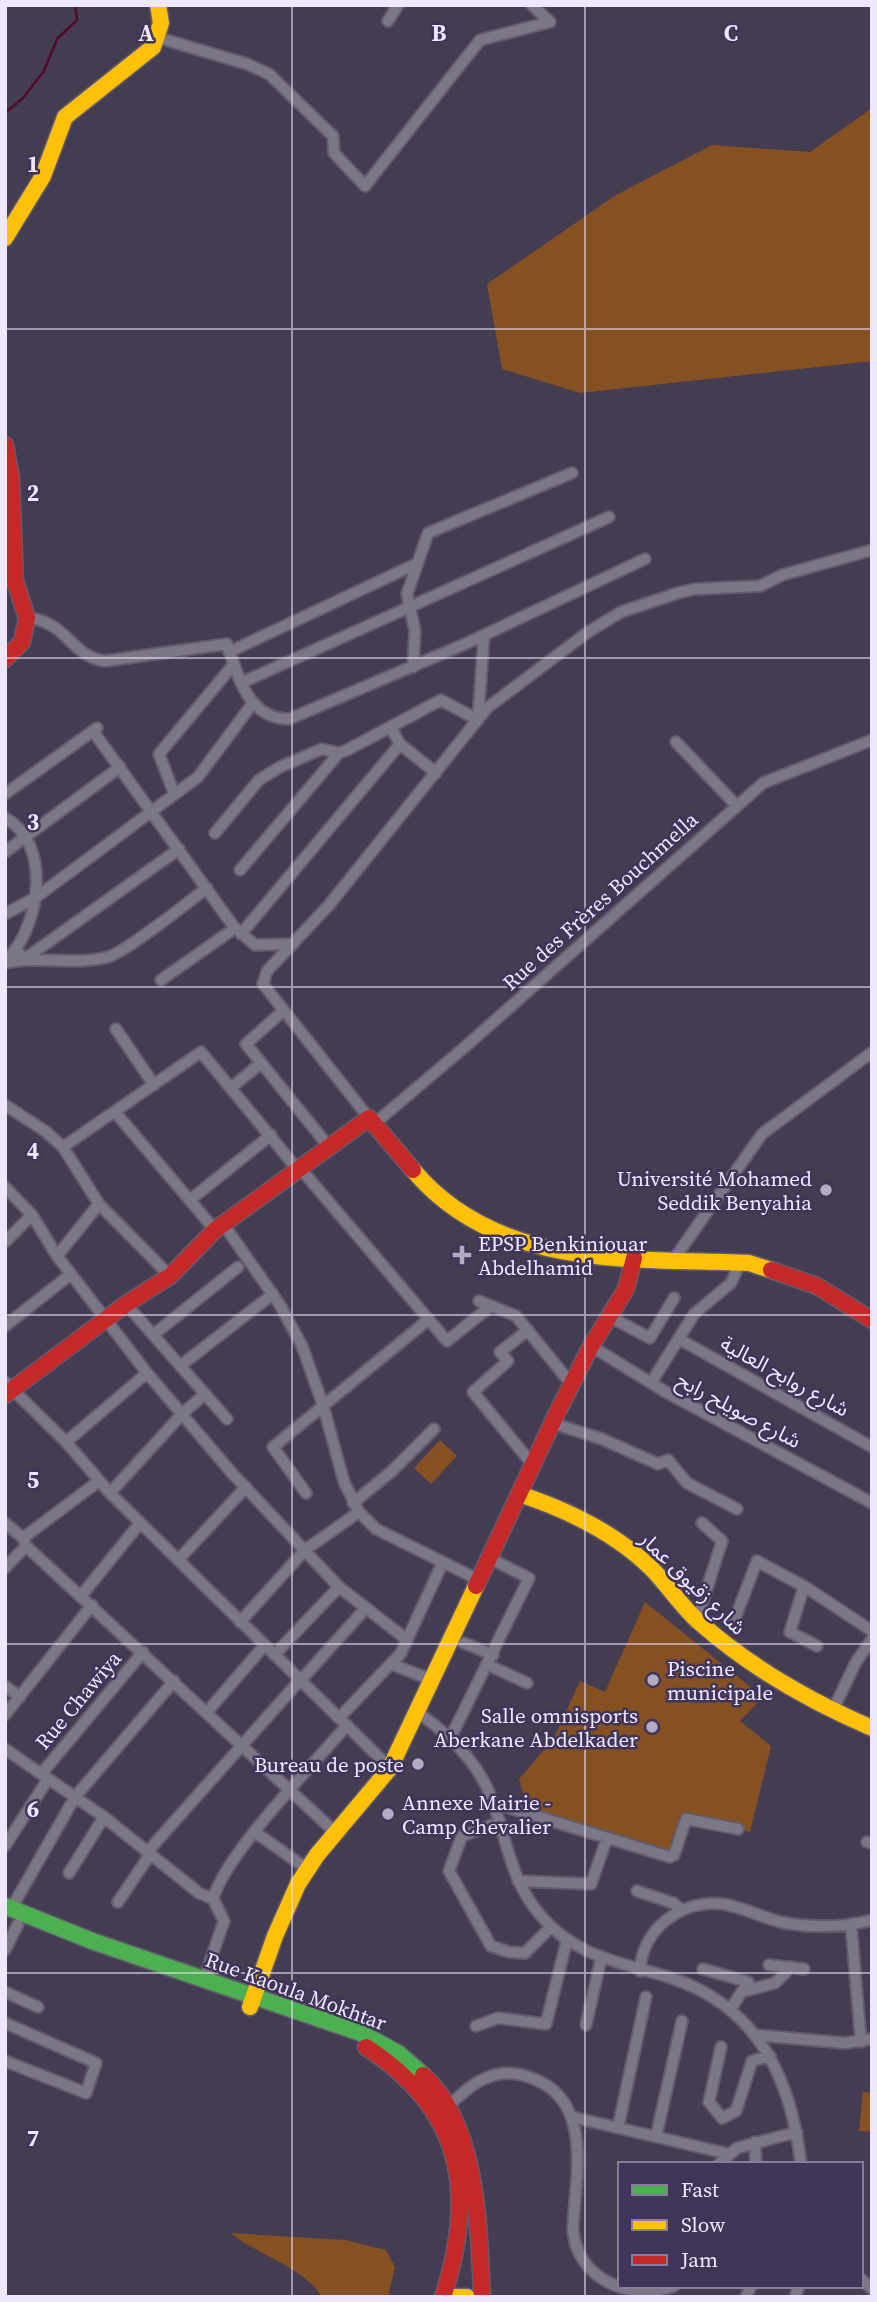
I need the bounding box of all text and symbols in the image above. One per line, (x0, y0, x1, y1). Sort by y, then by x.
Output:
text: A (138, 17, 154, 49)
text: B (432, 17, 447, 49)
text: C (724, 17, 738, 49)
text: 1 (27, 148, 39, 180)
text: 2 (27, 477, 39, 509)
street label: Rue des Frères Bouchmella (496, 805, 704, 997)
text: 3 (27, 806, 39, 838)
text: 4 (27, 1135, 39, 1167)
place label: Université Mohamed Seddik Benyahia (617, 1164, 812, 1217)
marker: Université Mohamed Seddik Benyahia (818, 1182, 834, 1198)
place label: EPSP Benkiniouar Abdelhamid (478, 1229, 648, 1282)
marker: EPSP Benkiniouar Abdelhamid (452, 1245, 472, 1265)
street label: شارع روابح العالية (715, 1329, 855, 1424)
street label: شارع صويلح رابح (671, 1365, 806, 1456)
text: 5 (27, 1464, 39, 1496)
street label: شارع زقيوق عمار (632, 1524, 753, 1642)
street label: Rue Chawiya (28, 1644, 128, 1755)
place label: Piscine municipale (667, 1654, 773, 1707)
marker: Piscine municipale (645, 1672, 661, 1688)
place label: Salle omnisports Aberkane Abdelkader (434, 1701, 638, 1754)
marker: Salle omnisports Aberkane Abdelkader (644, 1719, 660, 1735)
place label: Bureau de poste (254, 1750, 404, 1779)
marker: Bureau de poste (410, 1756, 426, 1772)
place label: Annexe Mairie - Camp Chevalier (402, 1788, 551, 1841)
text: 6 (27, 1793, 39, 1825)
marker: Annexe Mairie - Camp Chevalier (380, 1806, 396, 1822)
street label: Rue Kaoula Mokhtar (201, 1945, 391, 2037)
text: 7 (27, 2122, 39, 2154)
legend (618, 2162, 863, 2288)
text: Fast (681, 2175, 719, 2204)
text: Slow (681, 2210, 725, 2239)
text: Jam (680, 2245, 718, 2274)

